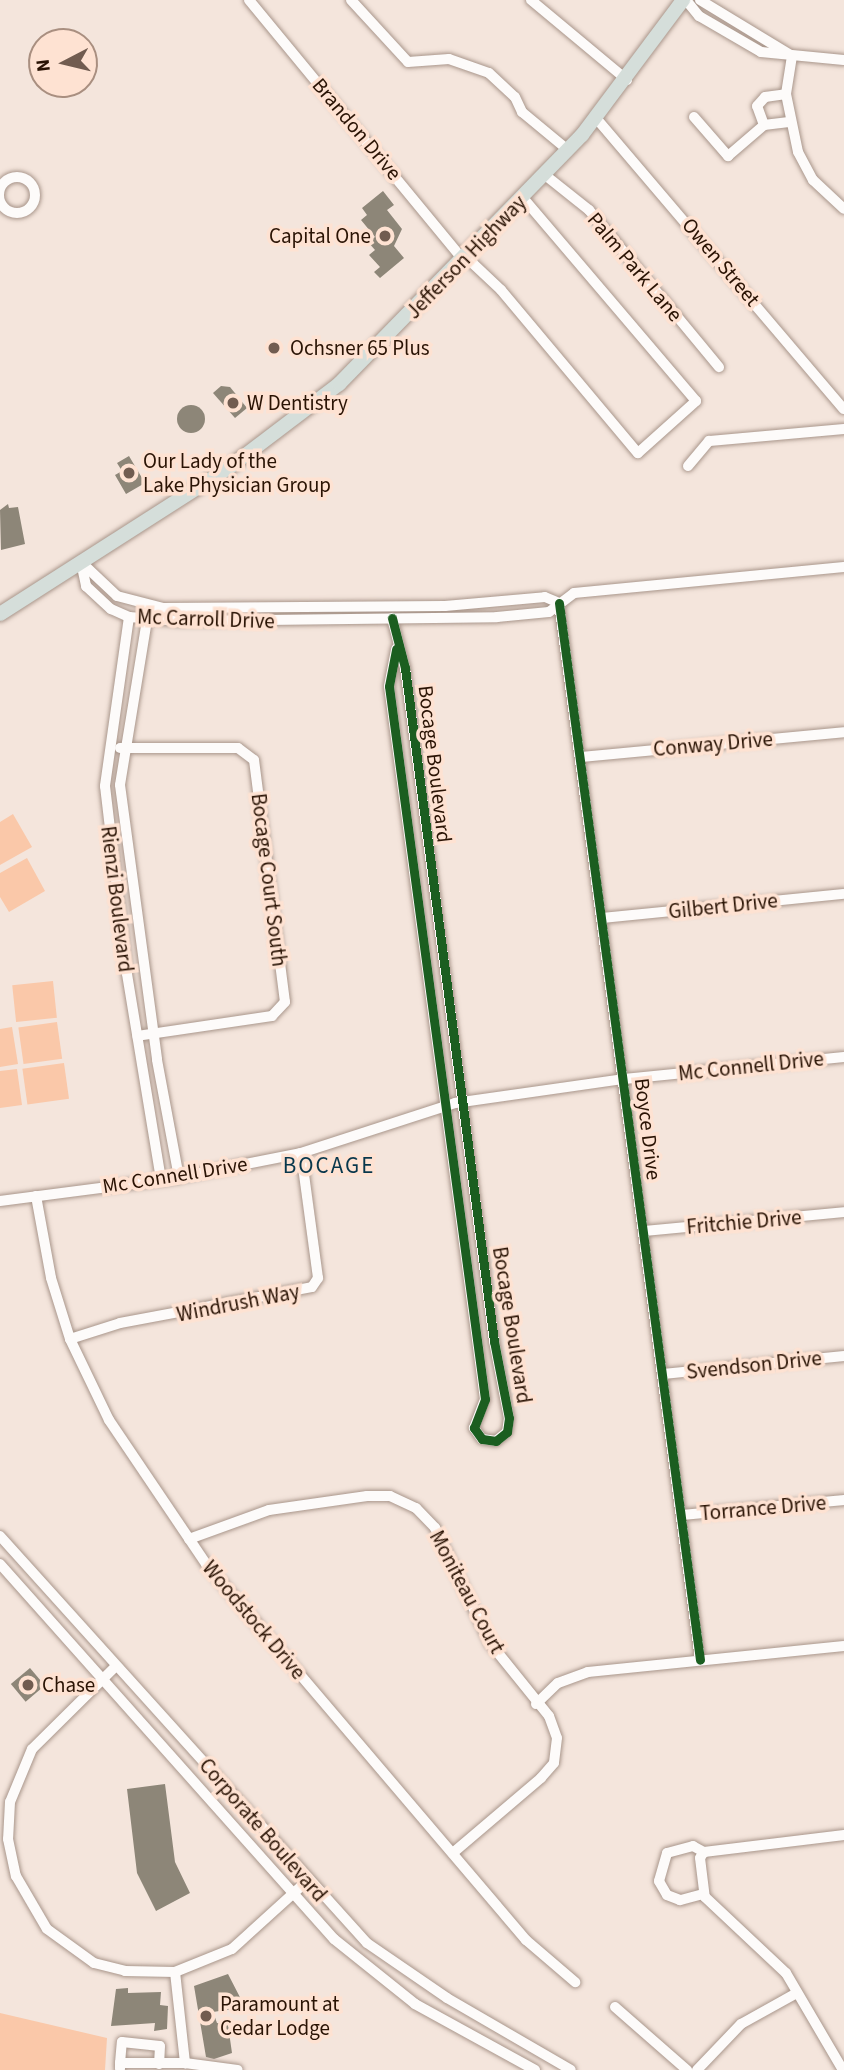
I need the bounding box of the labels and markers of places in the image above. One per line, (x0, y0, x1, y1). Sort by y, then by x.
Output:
place label: Capital One (269, 223, 371, 249)
marker: Capital One (377, 228, 393, 244)
place label: Ochsner 65 Plus (290, 335, 430, 361)
marker: Ochsner 65 Plus (264, 338, 284, 358)
place label: W Dentistry (247, 390, 348, 416)
marker: W Dentistry (225, 395, 241, 411)
place label: Our Lady of the Lake Physician Group (143, 448, 331, 498)
marker: Our Lady of the Lake Physician Group (121, 465, 137, 481)
place label: Chase (42, 1672, 95, 1698)
marker: Chase (20, 1677, 36, 1693)
place label: Paramount at Cedar Lodge (220, 1991, 339, 2041)
marker: Paramount at Cedar Lodge (198, 2008, 214, 2024)

